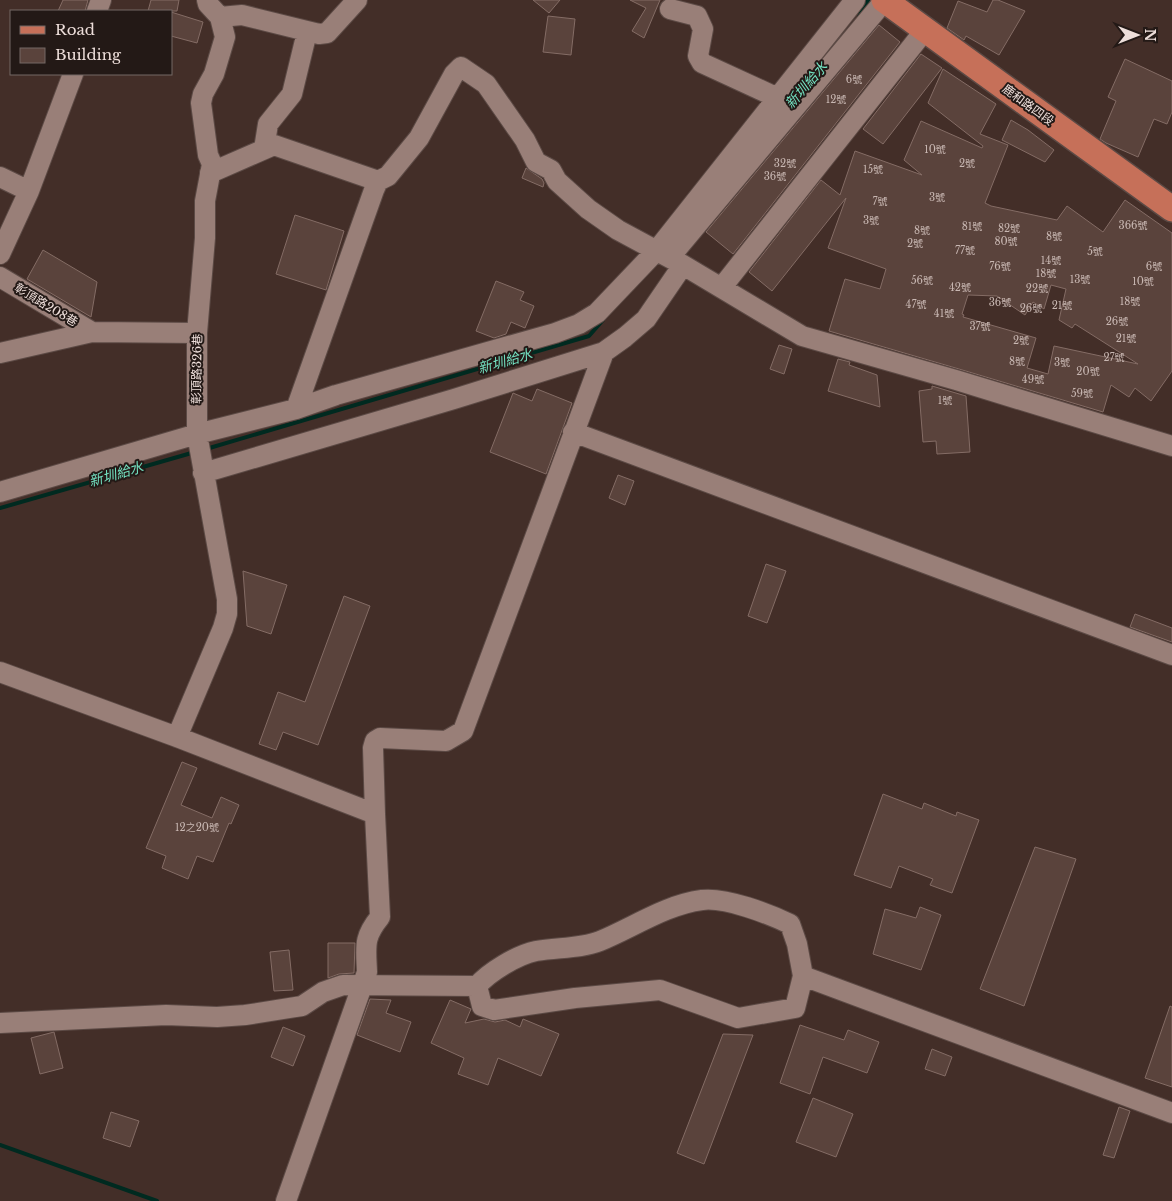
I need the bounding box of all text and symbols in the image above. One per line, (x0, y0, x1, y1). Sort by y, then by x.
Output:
legend (10, 10, 172, 75)
north arrow (1112, 10, 1162, 60)
text: Road (55, 20, 95, 39)
text: N (1141, 28, 1159, 42)
text: Building (55, 45, 122, 64)
water label: 新圳給水 (781, 57, 832, 112)
house number: 6號 (846, 73, 862, 86)
street label: 鹿和路四段 (1000, 81, 1057, 128)
house number: 12號 (826, 93, 846, 106)
house number: 10號 (924, 143, 946, 156)
house number: 32號 (774, 157, 796, 170)
house number: 2號 (959, 157, 975, 170)
house number: 15號 (863, 163, 883, 176)
house number: 36號 (764, 170, 786, 183)
house number: 3號 (929, 191, 945, 204)
house number: 7號 (872, 195, 888, 208)
house number: 3號 (863, 214, 879, 227)
house number: 366號 (1118, 219, 1148, 232)
house number: 81號 (962, 220, 982, 233)
house number: 82號 (998, 222, 1020, 235)
house number: 8號 (914, 224, 930, 237)
house number: 8號 (1046, 230, 1062, 243)
house number: 80號 (994, 235, 1018, 248)
house number: 2號 (907, 237, 923, 250)
house number: 77號 (955, 244, 975, 257)
house number: 5號 (1087, 245, 1103, 258)
house number: 14號 (1041, 254, 1061, 267)
house number: 76號 (989, 260, 1011, 273)
house number: 6號 (1146, 260, 1162, 273)
house number: 18號 (1036, 267, 1056, 280)
house number: 13號 (1070, 273, 1090, 286)
house number: 56號 (911, 274, 933, 287)
house number: 10號 (1132, 275, 1154, 288)
street label: 彰頂路208巷 (12, 280, 81, 329)
house number: 42號 (949, 281, 971, 294)
house number: 22號 (1026, 282, 1048, 295)
house number: 18號 (1120, 295, 1140, 308)
house number: 36號 (989, 296, 1011, 309)
house number: 47號 (906, 298, 926, 311)
house number: 21號 (1052, 299, 1072, 312)
house number: 26號 (1020, 302, 1042, 315)
house number: 41號 (934, 307, 954, 320)
house number: 26號 (1106, 315, 1128, 328)
house number: 37號 (969, 320, 991, 333)
house number: 21號 (1116, 332, 1136, 345)
street label: 彰頂路326巷 (188, 334, 205, 404)
house number: 2號 (1013, 334, 1029, 347)
water label: 新圳給水 (476, 344, 535, 377)
house number: 27號 (1103, 351, 1125, 364)
house number: 8號 (1009, 355, 1025, 368)
house number: 3號 (1054, 356, 1070, 369)
house number: 20號 (1076, 365, 1100, 378)
house number: 49號 (1022, 373, 1044, 386)
house number: 59號 (1071, 387, 1093, 400)
house number: 1號 (938, 394, 952, 407)
water label: 新圳給水 (87, 457, 146, 490)
house number: 12之20號 (175, 821, 219, 834)

